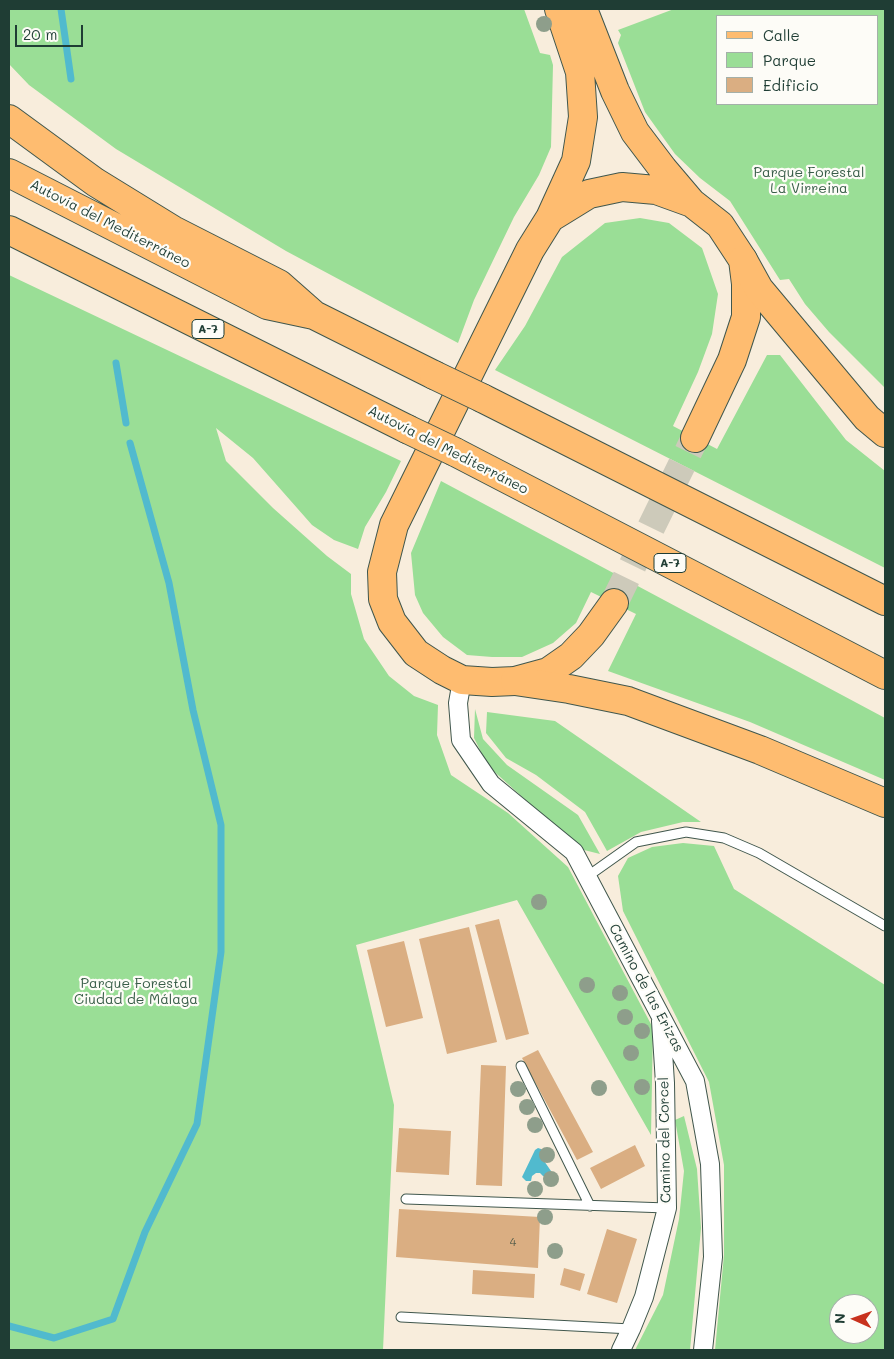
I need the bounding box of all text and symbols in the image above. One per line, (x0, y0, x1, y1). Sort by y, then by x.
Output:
scale bar (18, 15, 85, 47)
legend (716, 15, 879, 105)
text: 20 m (23, 24, 57, 44)
text: Calle (763, 25, 800, 45)
text: Parque (763, 50, 816, 70)
text: Edificio (763, 75, 818, 95)
park label: Parque Forestal La Virreina (753, 165, 865, 198)
street label: Autovía del Mediterráneo (27, 176, 193, 272)
road number: A-7 (192, 320, 224, 338)
street label: Autovía del Mediterráneo (365, 402, 531, 498)
road number: A-7 (654, 554, 686, 572)
street label: Camino de las Erizas (605, 921, 687, 1055)
park label: Parque Forestal Ciudad de Málaga (74, 976, 198, 1009)
street label: Camino del Corcel (656, 1077, 674, 1203)
house number: 4 (510, 1236, 516, 1250)
north arrow (829, 1294, 879, 1344)
text: N (830, 1313, 849, 1324)

